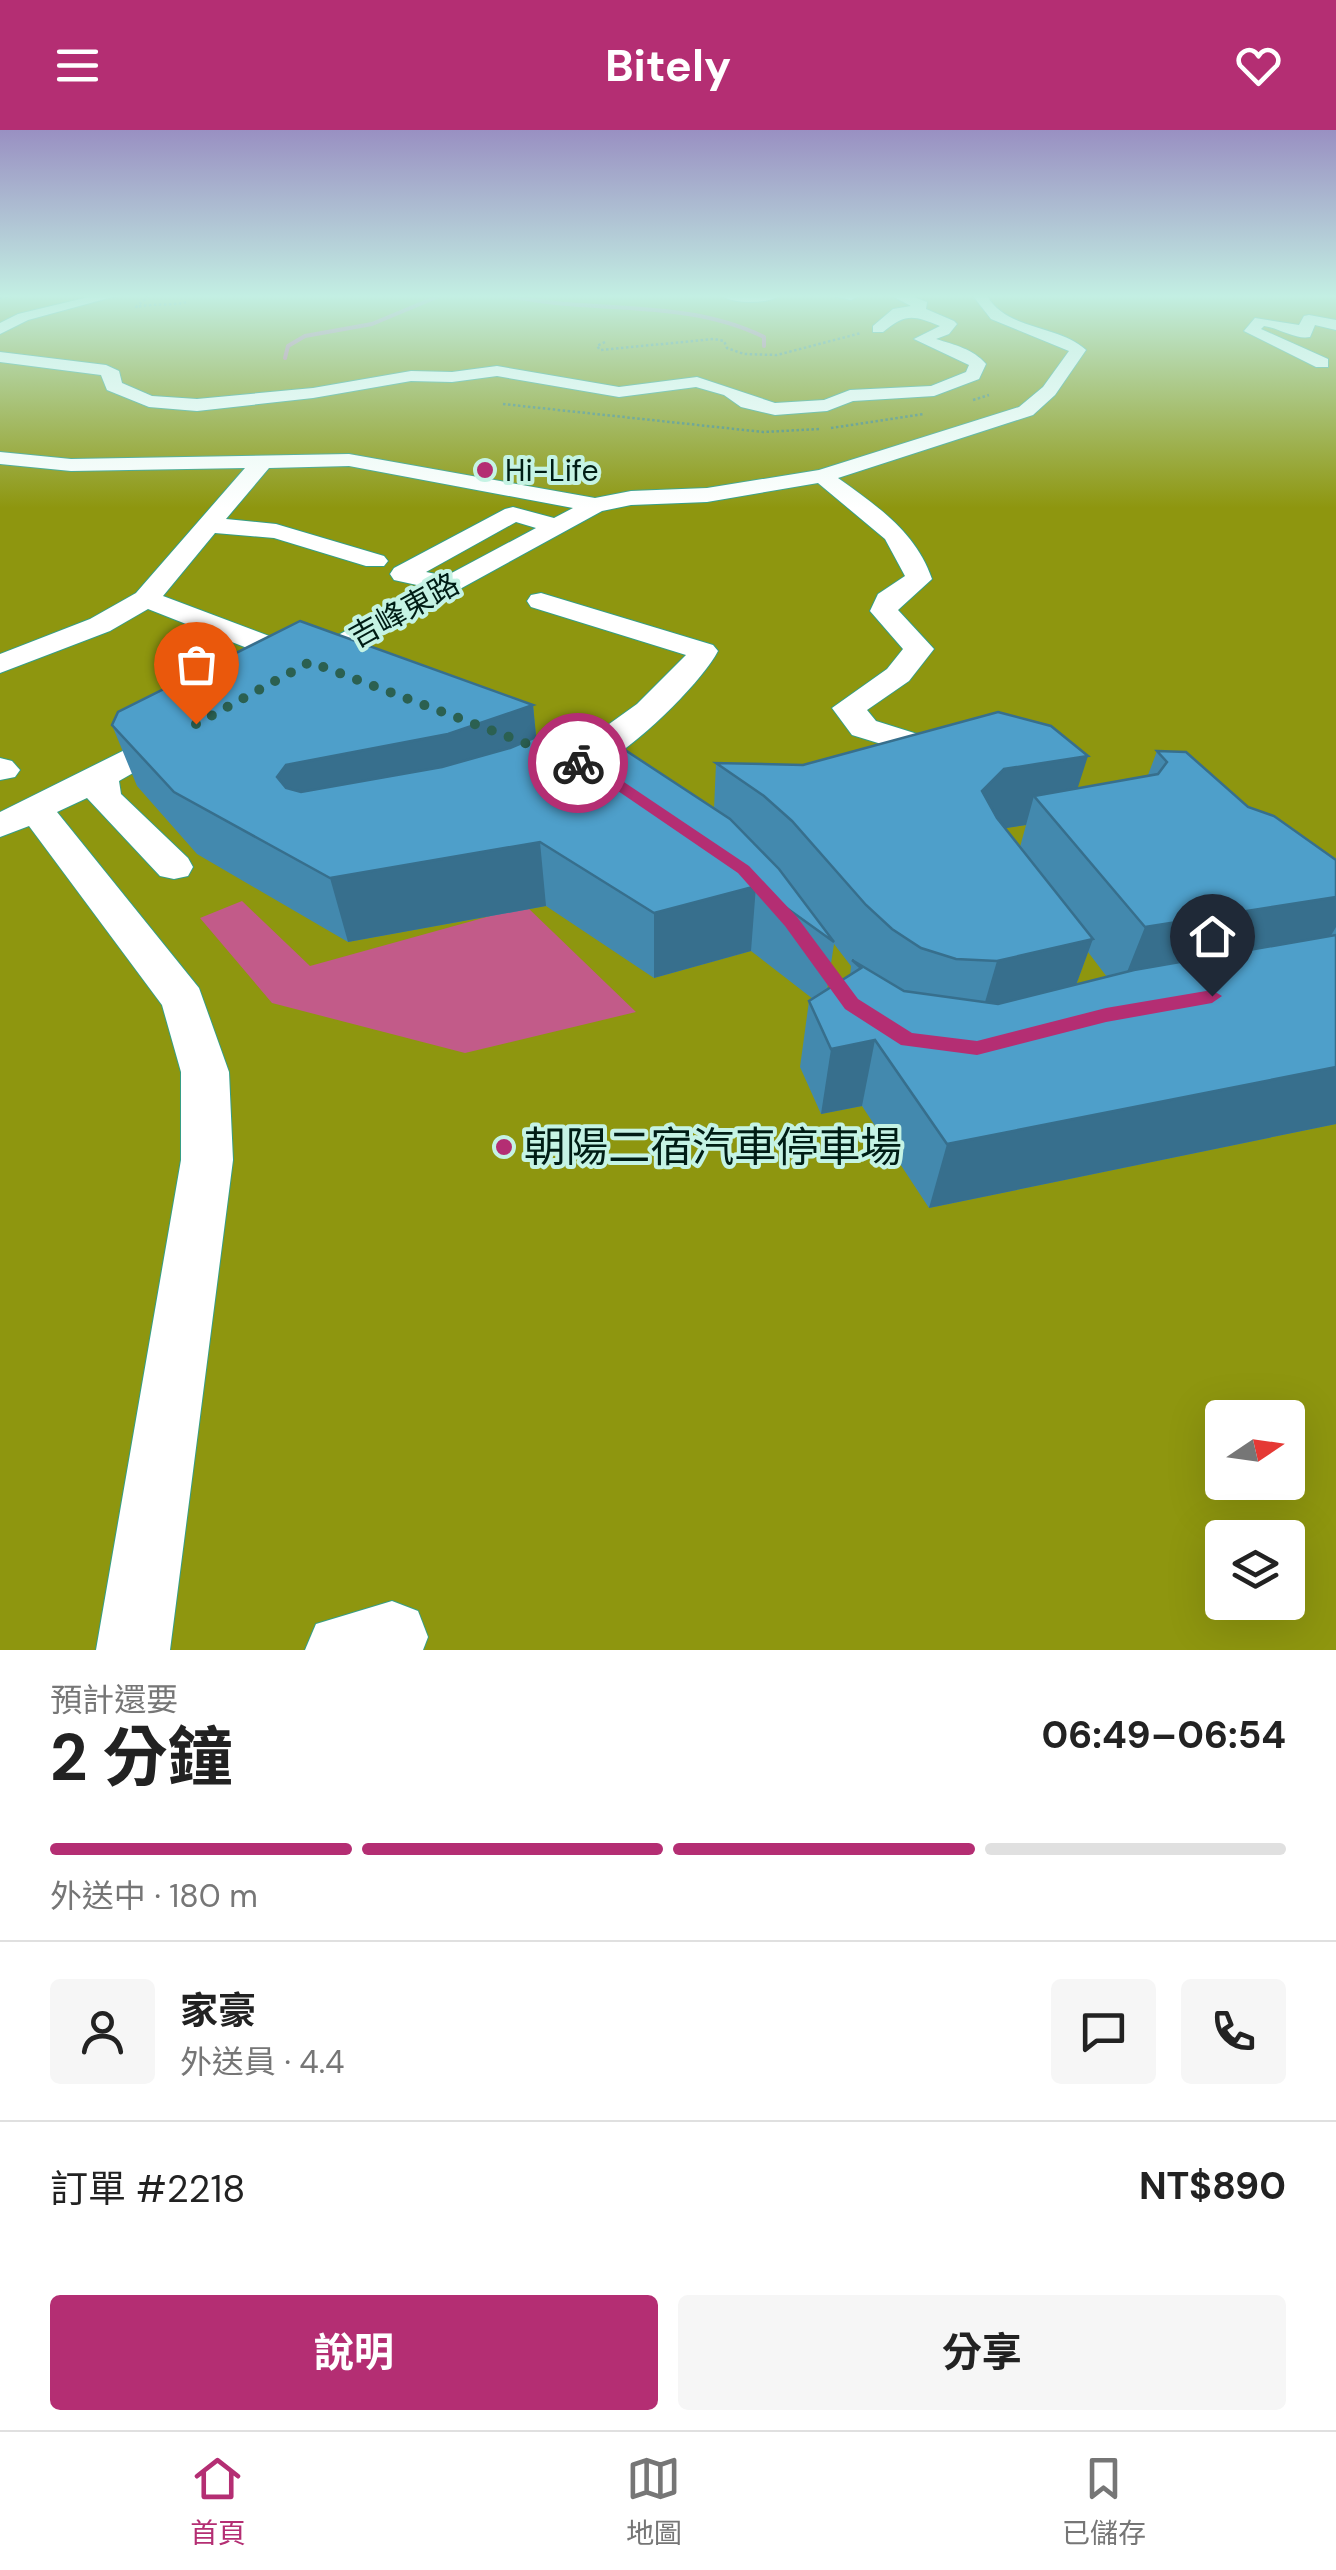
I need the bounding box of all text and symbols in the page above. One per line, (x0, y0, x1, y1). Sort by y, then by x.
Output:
text: Bitely (605, 36, 731, 95)
icon: menu (50, 38, 105, 93)
icon: heart (1231, 38, 1286, 93)
place label: Hi-Life (505, 451, 599, 490)
marker: Hi-Life (474, 459, 496, 481)
street label: 吉峰東路 (342, 564, 466, 656)
pin (154, 622, 239, 725)
icon: bag (169, 637, 224, 692)
courier (528, 713, 628, 813)
icon: bike (551, 736, 606, 791)
pin (1170, 894, 1255, 997)
icon: home (1185, 909, 1240, 964)
place label: 朝陽二宿汽車停車場 (524, 1120, 902, 1175)
marker: 朝陽二宿汽車停車場 (493, 1136, 515, 1158)
north arrow (1205, 1400, 1305, 1500)
map controls (1205, 1400, 1305, 1620)
button: layers (1205, 1520, 1305, 1620)
text: 預計還要 (50, 1679, 178, 1721)
text: 06:49–06:54 (1041, 1710, 1286, 1760)
text: 2 分鐘 (50, 1716, 233, 1800)
text: 外送中 · 180 m (50, 1875, 258, 1917)
button: person (50, 1979, 155, 2084)
button: chat (1051, 1979, 1156, 2084)
button: phone (1181, 1979, 1286, 2084)
text: 家豪 (180, 1986, 256, 2036)
text: 外送員 · 4.4 (180, 2041, 345, 2083)
text: NT$890 (1139, 2161, 1286, 2211)
text: 訂單 #2218 (50, 2164, 245, 2214)
button: 說明 (50, 2295, 658, 2410)
button: 分享 (678, 2295, 1286, 2410)
tab: 首頁 (190, 2451, 246, 2552)
tab: 地圖 (626, 2451, 682, 2552)
tab: 已儲存 (1062, 2451, 1146, 2552)

